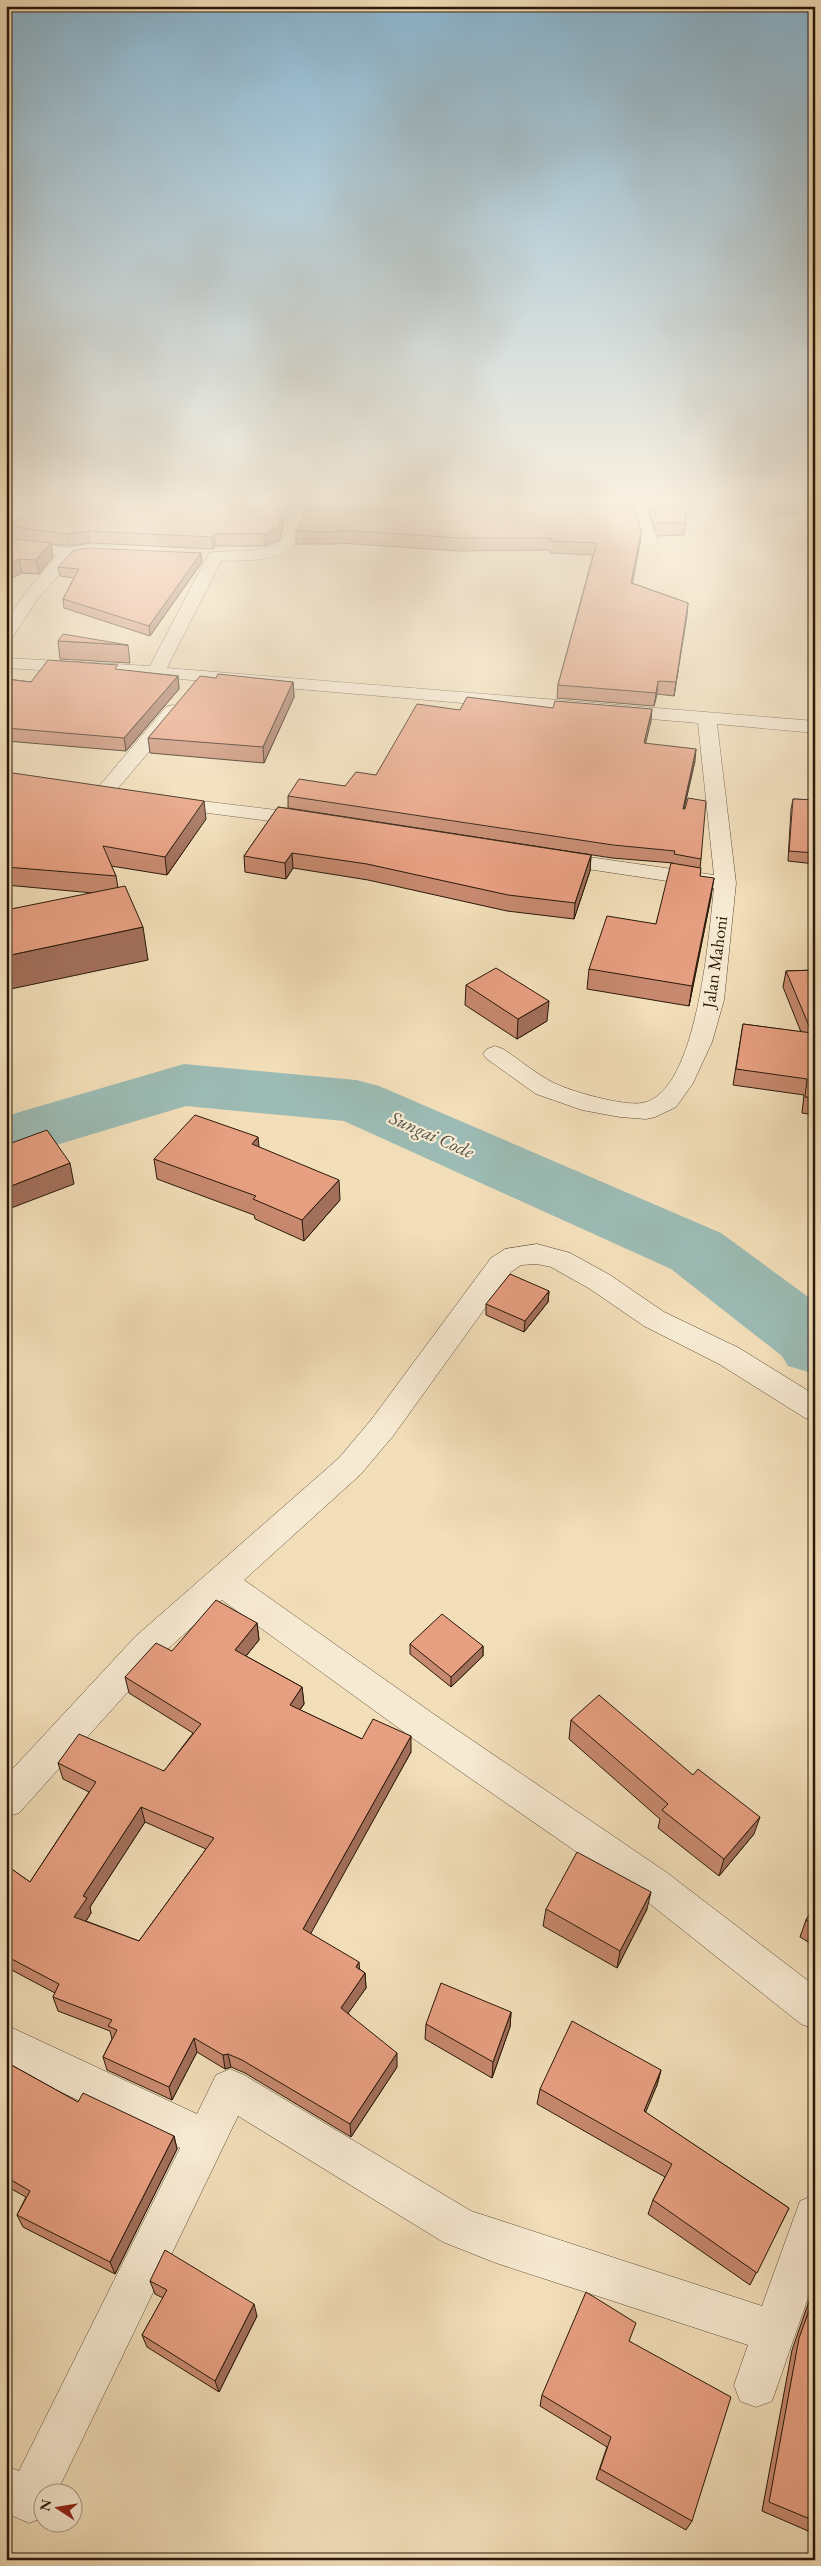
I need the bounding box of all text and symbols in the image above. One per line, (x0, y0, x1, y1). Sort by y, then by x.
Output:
street label: Jalan Mahoni (696, 914, 732, 1012)
water label: Sungai Code (385, 1104, 478, 1164)
north arrow (32, 2484, 82, 2534)
text: N (35, 2497, 55, 2513)

